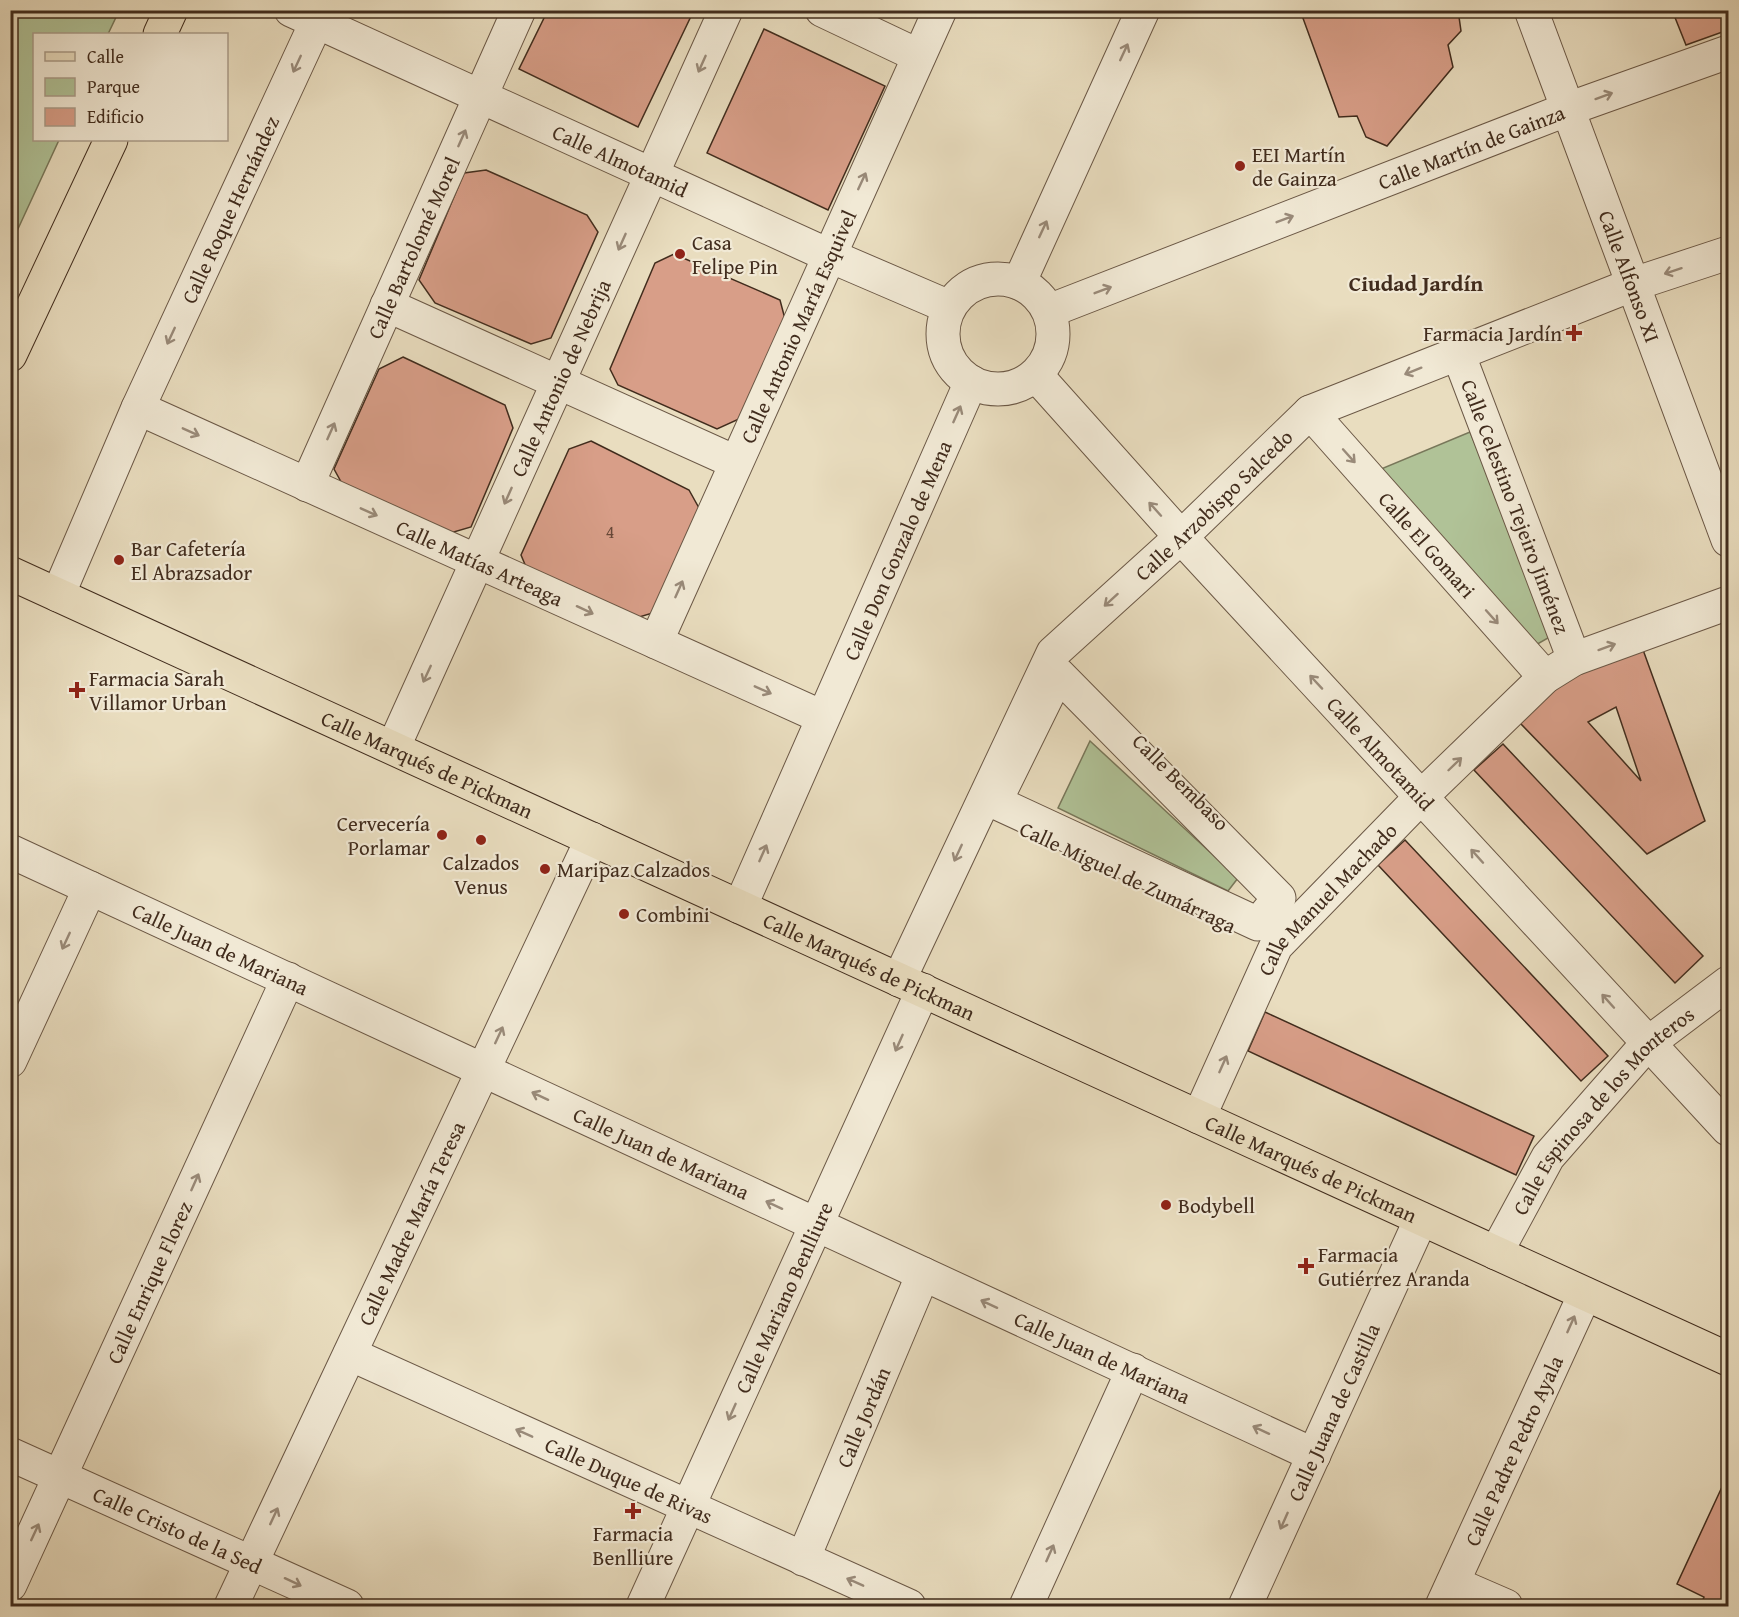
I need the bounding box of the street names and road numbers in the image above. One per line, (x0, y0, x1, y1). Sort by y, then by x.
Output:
street label: Calle Martín de Gainza (1373, 96, 1569, 197)
street label: Calle Roque Hernández (173, 111, 287, 308)
street label: Calle Almotamid (548, 116, 694, 205)
street label: Calle Bartolomé Morel (359, 151, 467, 344)
street label: Calle Antonio María Esquivel (732, 205, 864, 448)
street label: Calle Alfonso XI (1591, 206, 1669, 347)
street label: Calle Antonio de Nebrija (502, 274, 618, 482)
street label: Calle Celestino Tejeiro Jiménez (1454, 375, 1578, 638)
street label: Calle Arzobispo Salcedo (1127, 422, 1299, 588)
street label: Calle Don Gonzalo de Mena (835, 435, 959, 665)
street label: Calle El Gomari (1372, 484, 1483, 605)
street label: Calle Matías Arteaga (391, 511, 568, 614)
street label: Calle Almotamid (1320, 689, 1442, 818)
street label: Calle Marqués de Pickman (316, 702, 539, 826)
street label: Calle Bembaso (1125, 726, 1237, 838)
street label: Calle Miguel de Zumárraga (1015, 813, 1241, 941)
street label: Calle Manuel Machado (1249, 815, 1404, 980)
street label: Calle Juan de Mariana (127, 894, 314, 1003)
street label: Calle Marqués de Pickman (758, 904, 980, 1028)
street label: Calle Espinosa de los Monteros (1504, 998, 1700, 1220)
street label: Calle Juan de Mariana (568, 1099, 755, 1207)
street label: Calle Marqués de Pickman (1200, 1106, 1422, 1230)
street label: Calle Madre María Teresa (350, 1116, 473, 1331)
street label: Calle Enrique Florez (98, 1196, 200, 1369)
street label: Calle Mariano Benlliure (726, 1196, 840, 1398)
street label: Calle Juan de Mariana (1009, 1303, 1196, 1411)
street label: Calle Juana de Castilla (1279, 1318, 1387, 1506)
street label: Calle Padre Pedro Ayala (1456, 1350, 1570, 1551)
street label: Calle Jordán (828, 1362, 898, 1472)
street label: Calle Duque de Rivas (540, 1428, 718, 1531)
street label: Calle Cristo de la Sed (88, 1478, 268, 1582)

